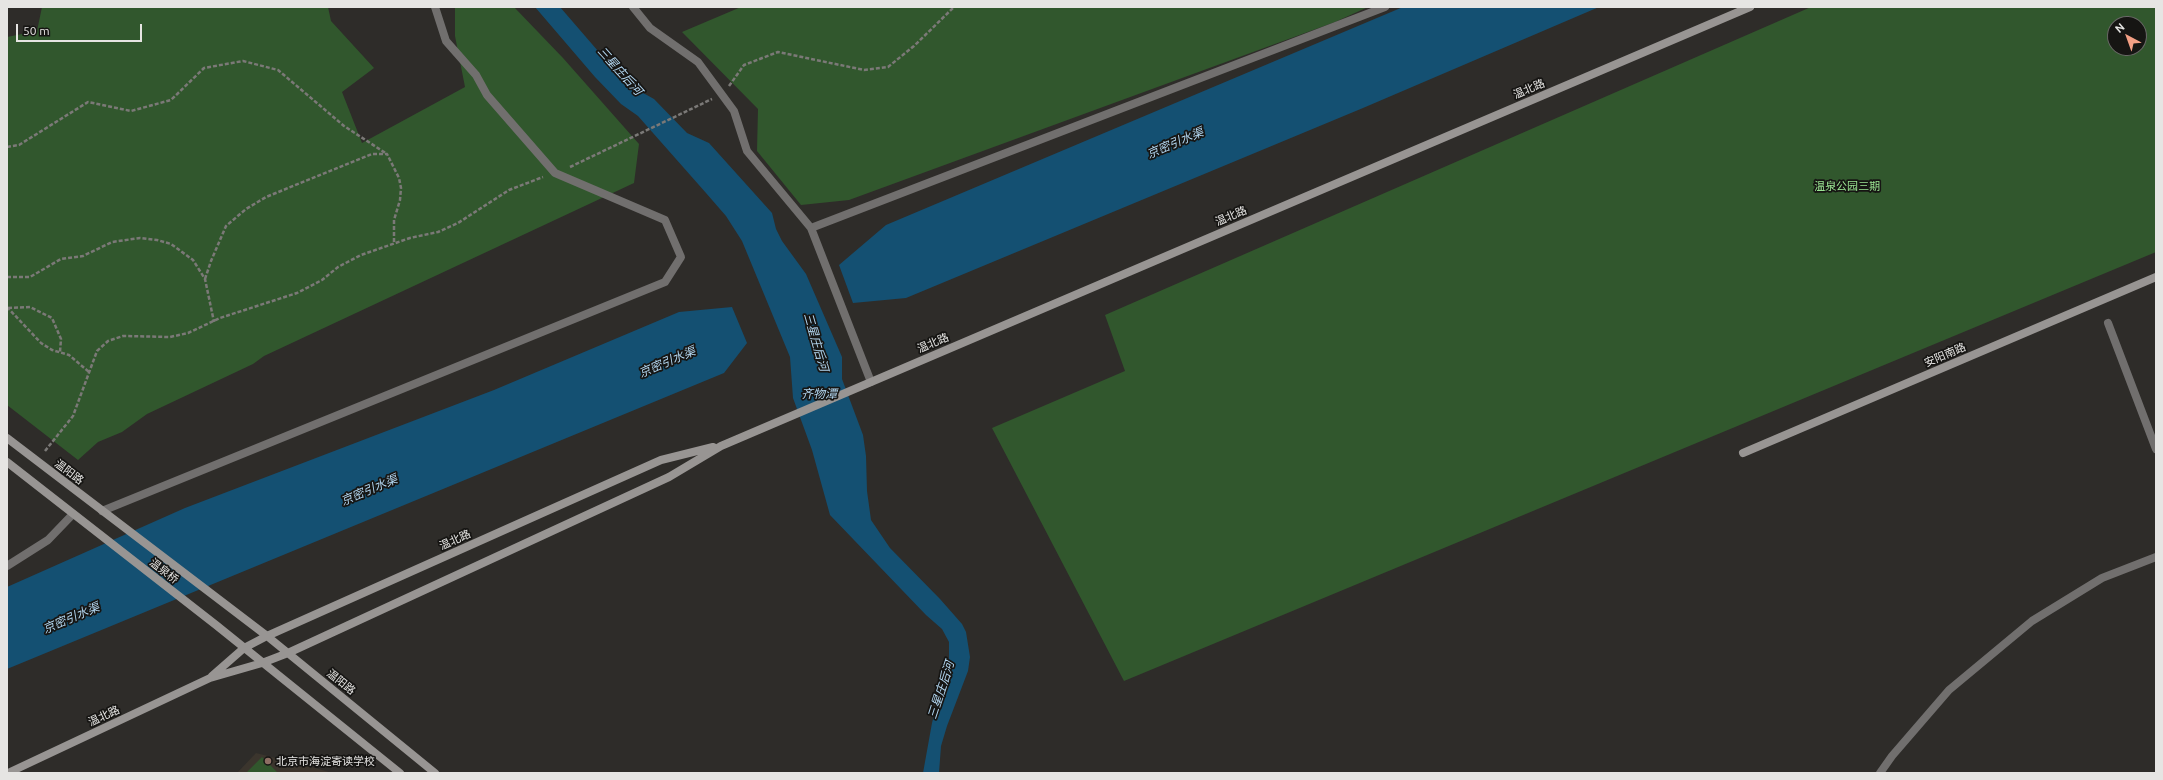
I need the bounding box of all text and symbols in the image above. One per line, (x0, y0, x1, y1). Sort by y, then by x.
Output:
scale bar (18, 16, 144, 42)
north arrow (2107, 16, 2147, 56)
text: N (2113, 20, 2127, 35)
text: 50 m (23, 24, 50, 37)
water label: 三星庄后河 (595, 44, 645, 98)
street label: 温北路 (1511, 76, 1547, 102)
water label: 京密引水渠 (1145, 125, 1205, 161)
park label: 温泉公园三期 (1814, 179, 1880, 193)
street label: 温北路 (1213, 203, 1249, 229)
water label: 三星庄后河 (801, 311, 831, 373)
street label: 温北路 (915, 330, 951, 356)
street label: 安阳南路 (1922, 340, 1968, 370)
water label: 京密引水渠 (637, 344, 697, 380)
water label: 齐物潭 (801, 387, 837, 401)
street label: 温阳路 (52, 457, 86, 487)
water label: 京密引水渠 (339, 472, 399, 508)
street label: 温北路 (437, 527, 473, 553)
street label: 温泉桥 (147, 556, 181, 586)
water label: 京密引水渠 (41, 600, 101, 636)
water label: 三星庄后河 (925, 659, 957, 721)
street label: 温阳路 (324, 666, 358, 698)
street label: 温北路 (86, 703, 122, 729)
place label: 北京市海淀寄读学校 (276, 754, 375, 768)
marker: 北京市海淀寄读学校 (263, 756, 273, 766)

